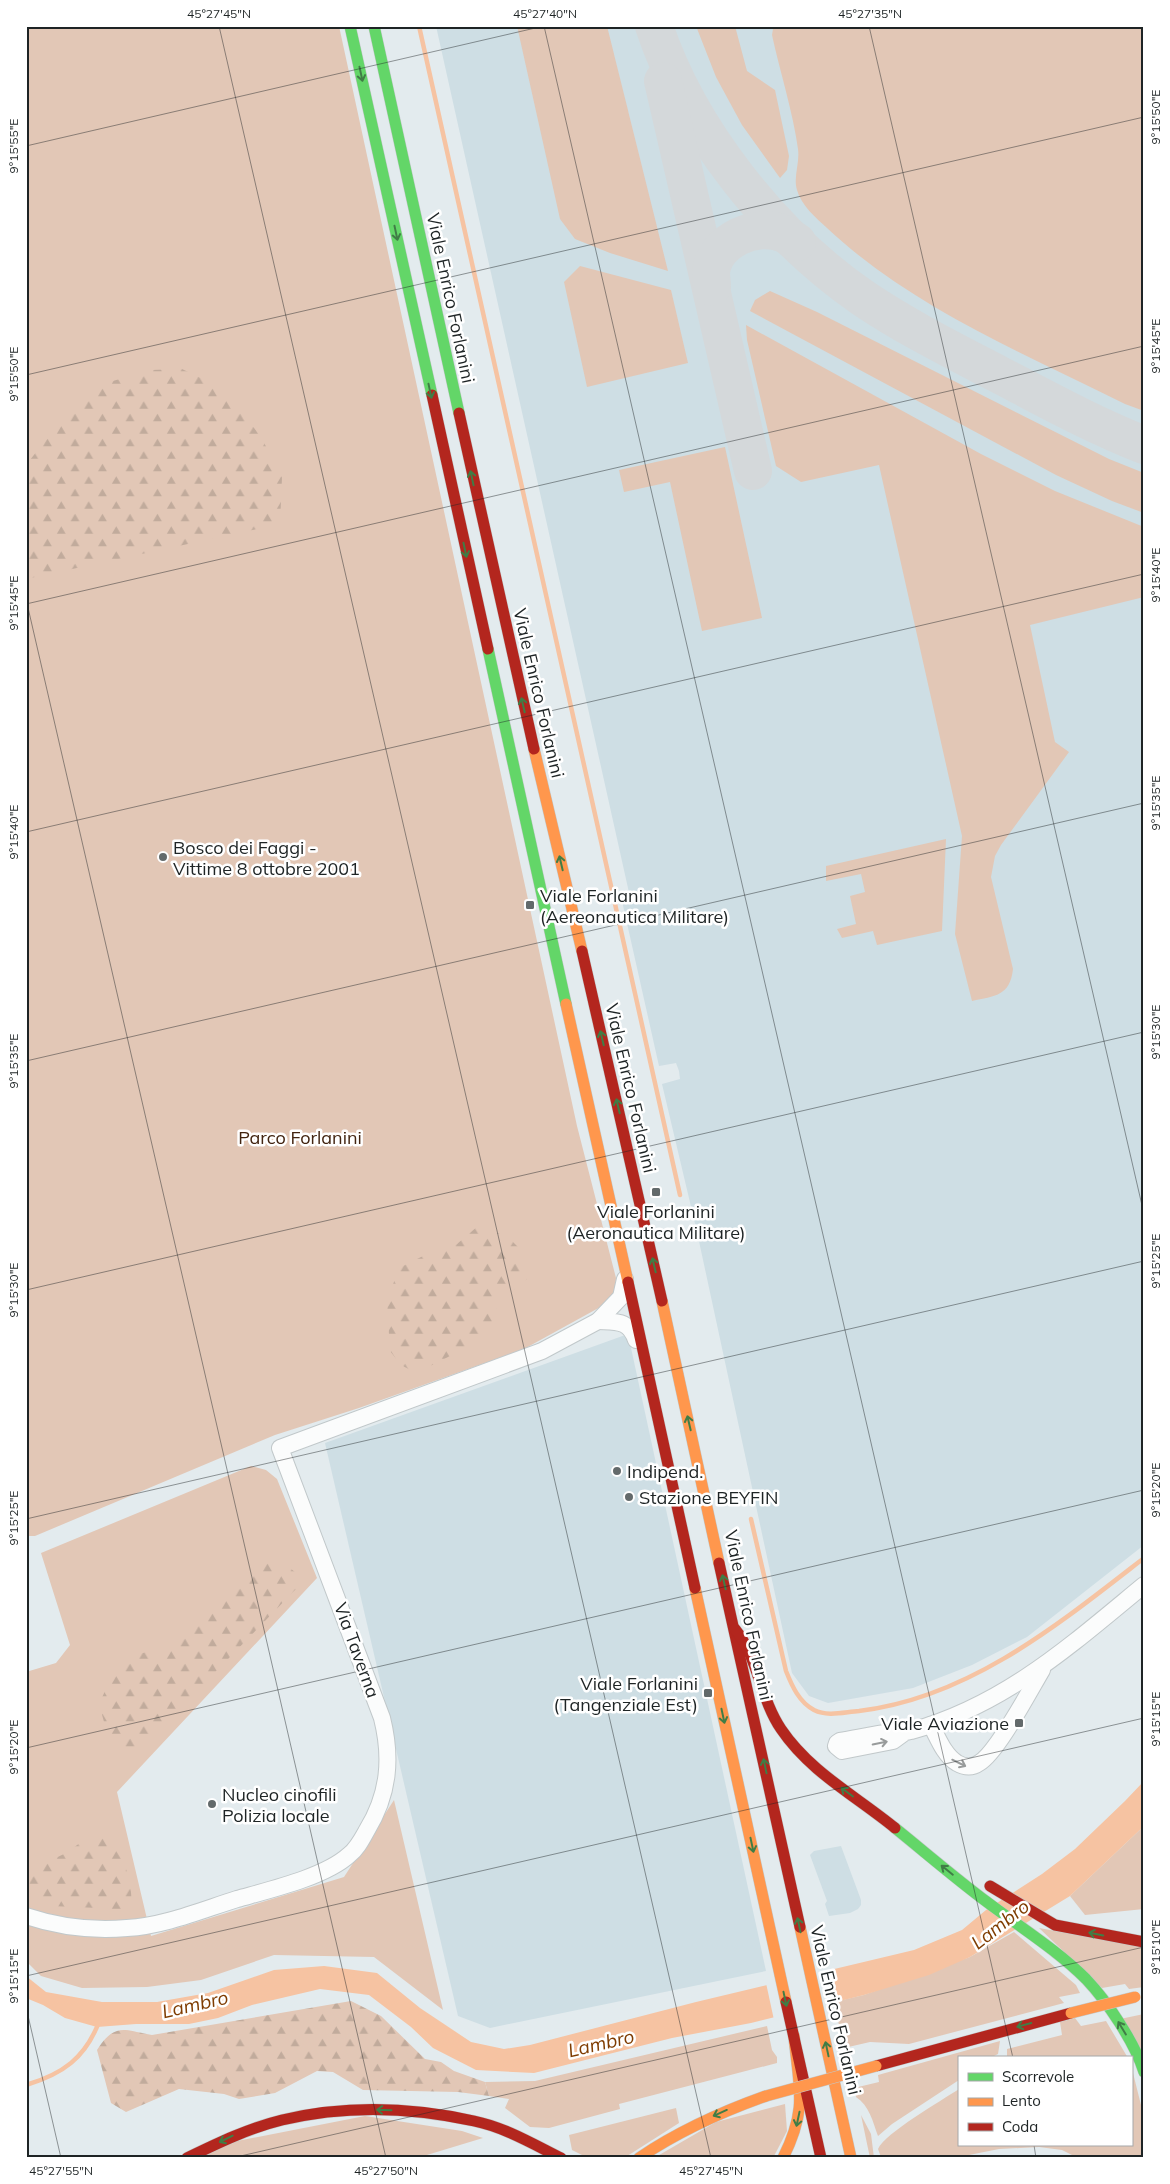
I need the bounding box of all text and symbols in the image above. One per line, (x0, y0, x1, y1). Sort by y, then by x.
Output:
text: 45°27'45"N (187, 6, 251, 21)
text: 45°27'40"N (513, 6, 577, 21)
text: 45°27'35"N (838, 6, 902, 21)
one-way arrow (357, 65, 366, 81)
text: 9°15'50"E (1148, 90, 1163, 144)
text: 9°15'55"E (6, 119, 21, 173)
street label: Viale Enrico Forlanini (422, 211, 480, 385)
one-way arrow (391, 224, 401, 240)
text: 9°15'45"E (1148, 319, 1163, 373)
text: 9°15'50"E (6, 347, 21, 401)
one-way arrow (426, 383, 435, 399)
one-way arrow (467, 470, 477, 486)
one-way arrow (461, 542, 470, 558)
text: 9°15'40"E (1148, 548, 1163, 602)
text: 9°15'45"E (6, 576, 21, 630)
street label: Viale Enrico Forlanini (508, 606, 570, 780)
one-way arrow (518, 697, 527, 713)
text: 9°15'35"E (1148, 776, 1163, 830)
text: 9°15'40"E (6, 805, 21, 859)
place label: Bosco dei Faggi - Vittime 8 ottobre 2001 (173, 836, 360, 880)
marker: Bosco dei Faggi - Vittime 8 ottobre 2001 (157, 851, 169, 863)
one-way arrow (556, 855, 565, 871)
place label: Viale Forlanini (Aereonautica Militare) (540, 884, 729, 928)
marker: Viale Forlanini (Aereonautica Militare) (524, 899, 536, 911)
street label: Viale Enrico Forlanini (600, 1001, 662, 1175)
text: 9°15'30"E (1148, 1005, 1163, 1059)
one-way arrow (597, 1031, 606, 1047)
text: 9°15'35"E (6, 1034, 21, 1088)
one-way arrow (613, 1098, 622, 1114)
park label: Parco Forlanini (238, 1126, 362, 1149)
marker: Viale Forlanini (Aeronautica Militare) (650, 1186, 662, 1198)
place label: Viale Forlanini (Aeronautica Militare) (566, 1200, 746, 1244)
text: 9°15'25"E (1148, 1234, 1163, 1288)
one-way arrow (648, 1257, 658, 1273)
text: 9°15'30"E (6, 1263, 21, 1317)
one-way arrow (684, 1416, 693, 1432)
place label: Indipend. (627, 1460, 703, 1483)
text: 9°15'20"E (1148, 1463, 1163, 1517)
marker: Indipend. (611, 1465, 623, 1477)
place label: Stazione BEYFIN (639, 1486, 778, 1509)
text: 9°15'25"E (6, 1491, 21, 1545)
marker: Stazione BEYFIN (623, 1491, 635, 1503)
street label: Viale Enrico Forlanini (720, 1528, 778, 1702)
one-way arrow (719, 1574, 728, 1590)
street label: Via Taverna (329, 1599, 385, 1701)
place label: Viale Forlanini (Tangenziale Est) (554, 1672, 698, 1716)
marker: Viale Forlanini (Tangenziale Est) (702, 1687, 714, 1699)
text: 9°15'15"E (1148, 1692, 1163, 1746)
one-way arrow (719, 1708, 728, 1724)
place label: Viale Aviazione (881, 1712, 1009, 1735)
marker: Viale Aviazione (1013, 1717, 1025, 1729)
text: 9°15'20"E (6, 1720, 21, 1774)
one-way arrow (872, 1738, 888, 1747)
one-way arrow (760, 1758, 769, 1774)
one-way arrow (952, 1758, 967, 1768)
place label: Nucleo cinofili Polizia locale (222, 1783, 337, 1827)
one-way arrow (841, 1786, 854, 1797)
marker: Nucleo cinofili Polizia locale (206, 1798, 218, 1810)
one-way arrow (747, 1836, 757, 1852)
one-way arrow (941, 1865, 954, 1876)
water label: Lambro (966, 1894, 1034, 1954)
one-way arrow (794, 1917, 803, 1933)
text: 9°15'10"E (1148, 1920, 1163, 1974)
street label: Viale Enrico Forlanini (805, 1923, 867, 2097)
one-way arrow (1088, 1929, 1104, 1938)
text: 9°15'15"E (6, 1949, 21, 2003)
water label: Lambro (159, 1985, 231, 2023)
one-way arrow (781, 1990, 790, 2006)
one-way arrow (1016, 2021, 1032, 2031)
one-way arrow (1117, 2022, 1127, 2036)
water label: Lambro (565, 2024, 637, 2062)
one-way arrow (822, 2042, 831, 2058)
legend (958, 2056, 1132, 2146)
text: Scorrevole (1002, 2067, 1074, 2086)
text: Lento (1002, 2091, 1041, 2110)
one-way arrow (376, 2105, 392, 2114)
one-way arrow (713, 2108, 728, 2118)
one-way arrow (793, 2111, 802, 2127)
text: Coda (1002, 2117, 1038, 2136)
one-way arrow (218, 2135, 233, 2145)
text: 45°27'55"N (29, 2163, 93, 2178)
text: 45°27'50"N (354, 2163, 418, 2178)
text: 45°27'45"N (679, 2163, 743, 2178)

